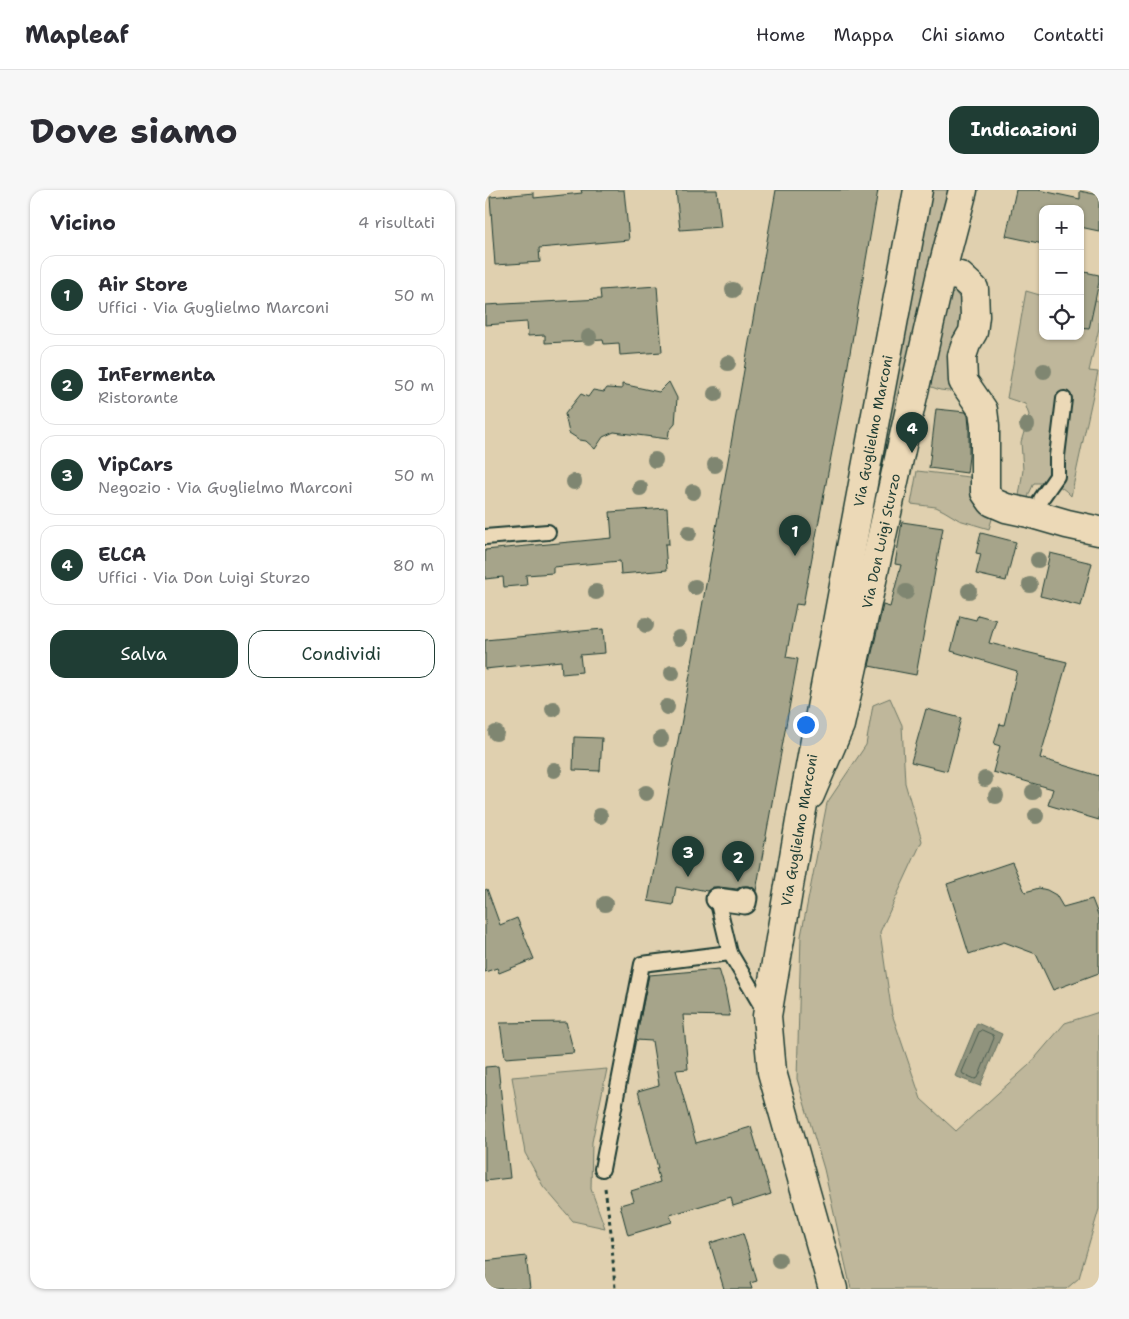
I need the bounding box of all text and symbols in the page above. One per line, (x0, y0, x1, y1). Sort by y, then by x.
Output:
text: Mapleaf (25, 19, 129, 51)
text: Home (756, 23, 805, 47)
text: Mappa (833, 23, 893, 47)
text: Chi siamo (921, 23, 1005, 47)
text: Contatti (1033, 23, 1104, 47)
button: Indicazioni (949, 106, 1099, 154)
text: Dove siamo (30, 107, 238, 154)
map controls (1039, 205, 1084, 340)
button: + (1039, 205, 1084, 250)
text: Vicino (50, 209, 116, 237)
text: 4 risultati (358, 212, 435, 233)
button: − (1039, 250, 1084, 295)
text: Air Store (98, 272, 188, 297)
text: 1 (63, 285, 71, 306)
text: 50 m (394, 285, 434, 306)
button: locate (1039, 295, 1084, 340)
text: Uffici · Via Guglielmo Marconi (98, 297, 329, 318)
street label: Via Guglielmo Marconi (849, 354, 897, 508)
text: InFermenta (98, 362, 215, 387)
text: 2 (61, 375, 73, 396)
text: 50 m (394, 375, 434, 396)
text: Ristorante (98, 387, 179, 408)
pin: 4 (896, 412, 928, 453)
text: VipCars (98, 452, 173, 477)
text: 3 (61, 465, 73, 486)
text: 50 m (394, 465, 434, 486)
street label: Via Don Luigi Sturzo (858, 472, 904, 610)
text: Negozio · Via Guglielmo Marconi (98, 477, 353, 498)
pin: 1 (779, 515, 811, 556)
text: ELCA (98, 542, 146, 567)
text: 4 (61, 555, 73, 576)
text: 80 m (393, 555, 434, 576)
text: Uffici · Via Don Luigi Sturzo (98, 567, 310, 588)
button: Salva (50, 630, 238, 678)
button: Condividi (248, 630, 435, 678)
your location (793, 712, 819, 738)
street label: Via Guglielmo Marconi (777, 752, 821, 908)
pin: 3 (672, 836, 704, 877)
pin: 2 (722, 841, 754, 882)

